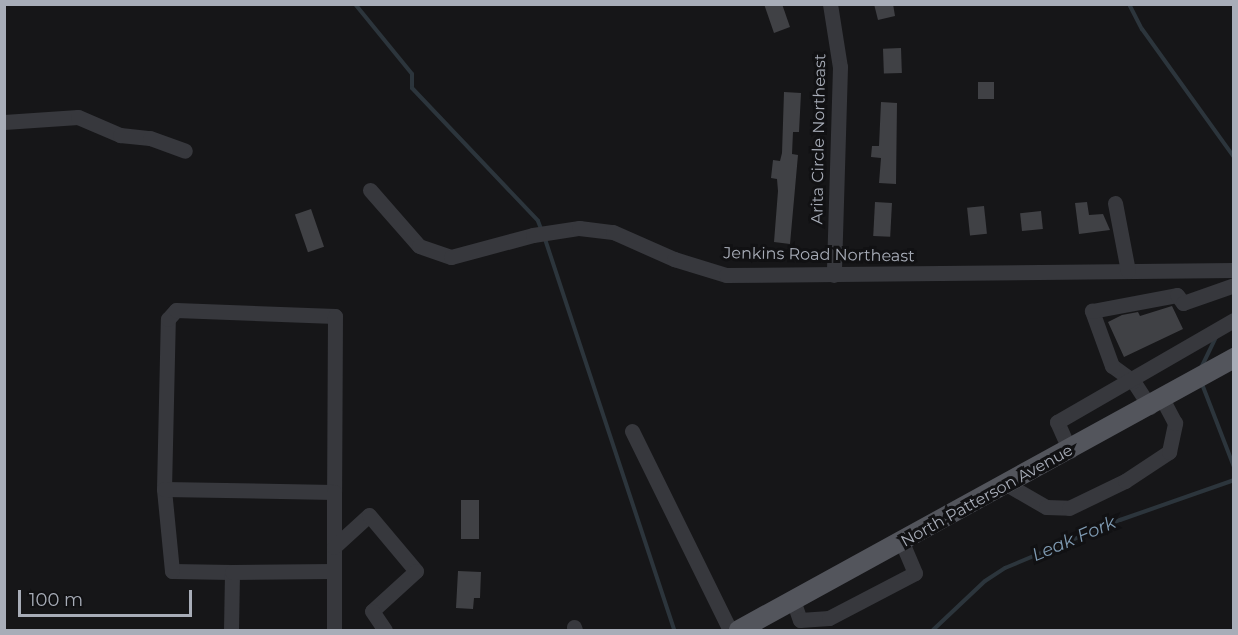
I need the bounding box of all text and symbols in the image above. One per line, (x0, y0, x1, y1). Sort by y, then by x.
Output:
street label: Arita Circle Northeast (808, 53, 830, 225)
street label: Jenkins Road Northeast (723, 244, 915, 266)
street label: North Patterson Avenue (898, 441, 1076, 551)
water label: Leak Fork (1029, 512, 1119, 566)
scale bar (21, 578, 195, 616)
text: 100 m (29, 589, 83, 611)

